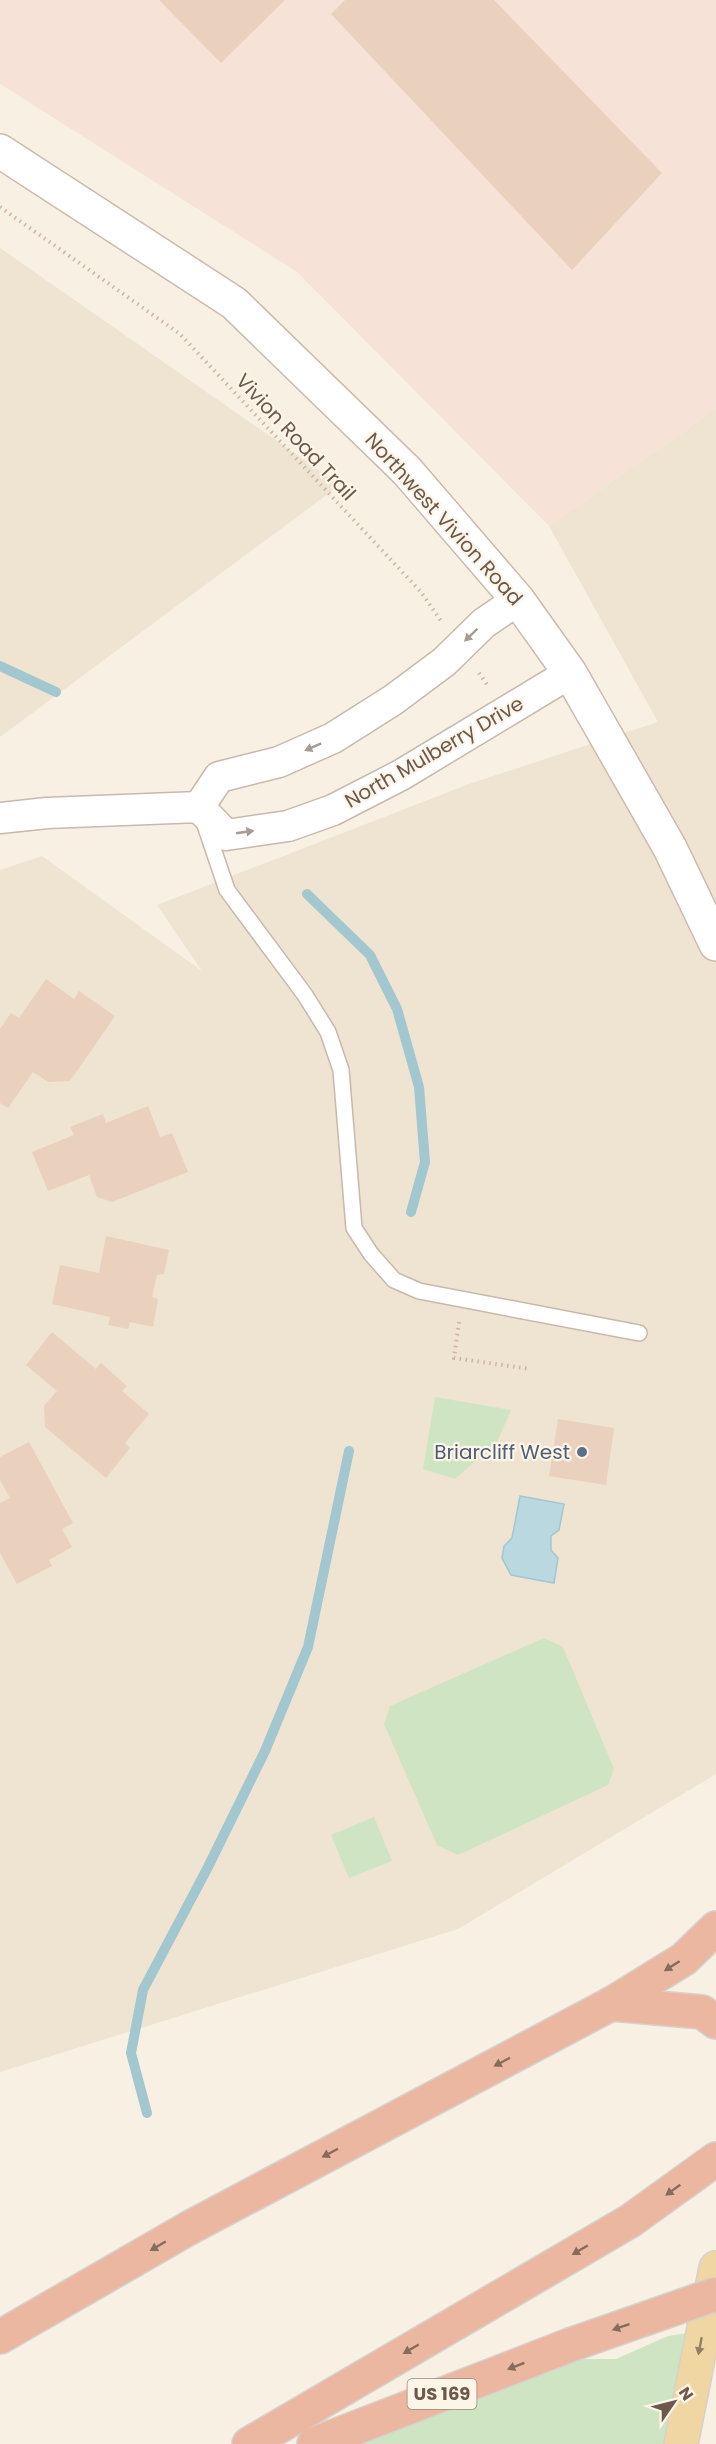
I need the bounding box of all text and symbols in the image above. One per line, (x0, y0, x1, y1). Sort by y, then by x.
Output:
street label: Vivion Road Trail (230, 367, 362, 507)
street label: Northwest Vivion Road (359, 426, 529, 612)
one-way arrow (464, 628, 479, 642)
street label: North Mulberry Drive (339, 689, 529, 815)
one-way arrow (304, 742, 321, 751)
one-way arrow (236, 828, 255, 837)
place label: Briarcliff West (434, 1438, 570, 1466)
marker: Briarcliff West (575, 1445, 589, 1459)
one-way arrow (664, 1961, 680, 1972)
one-way arrow (493, 2057, 510, 2067)
one-way arrow (321, 2148, 338, 2158)
one-way arrow (666, 2184, 682, 2196)
one-way arrow (149, 2241, 166, 2251)
one-way arrow (571, 2245, 588, 2255)
one-way arrow (612, 2322, 630, 2332)
one-way arrow (695, 2336, 704, 2355)
one-way arrow (402, 2344, 419, 2354)
one-way arrow (507, 2362, 525, 2371)
north arrow (644, 2372, 704, 2432)
road number: US 169 (408, 2379, 476, 2409)
text: N (673, 2382, 699, 2405)

